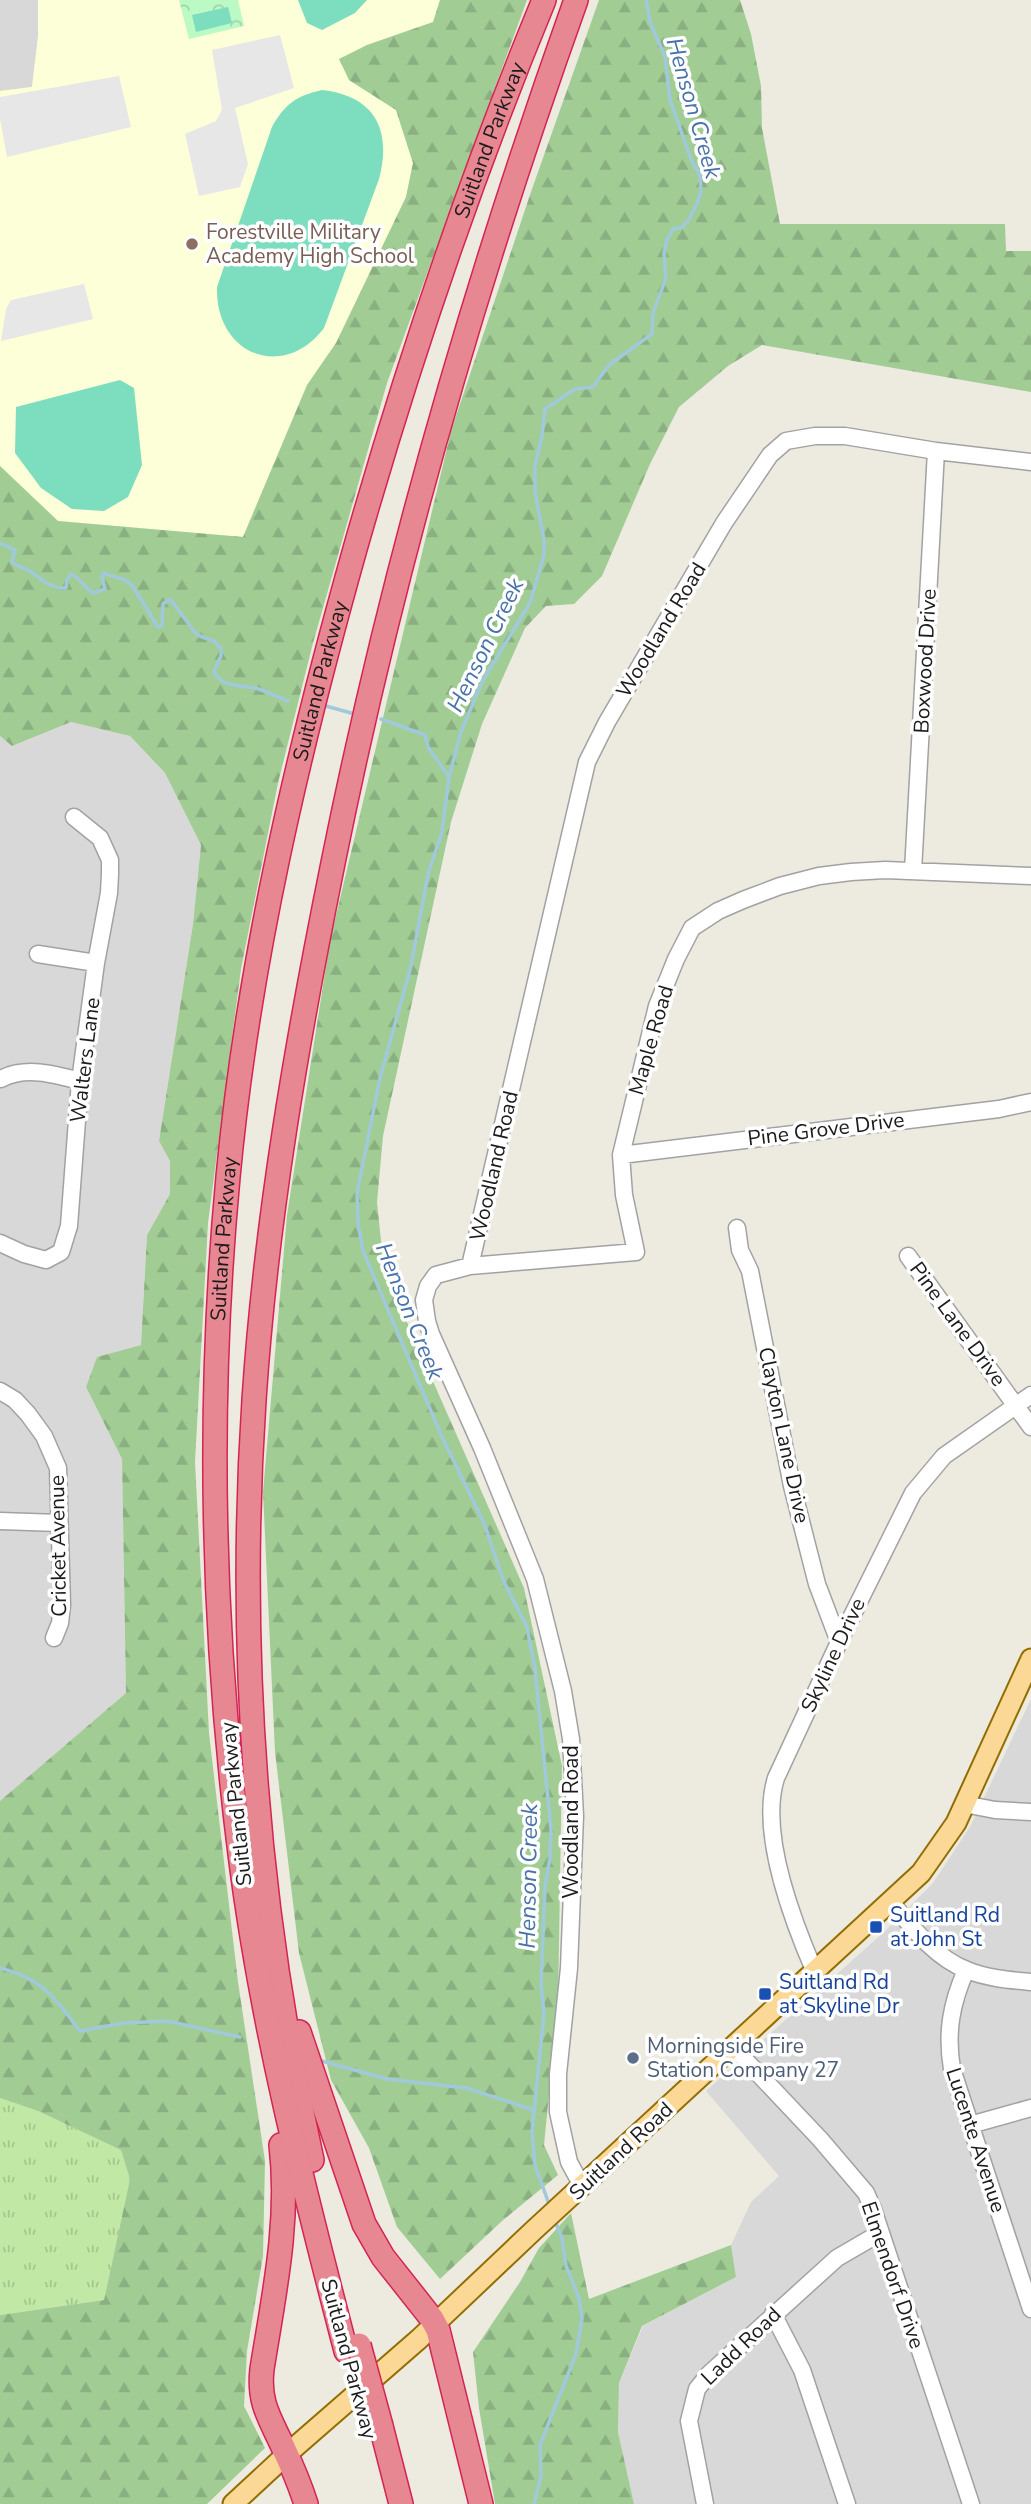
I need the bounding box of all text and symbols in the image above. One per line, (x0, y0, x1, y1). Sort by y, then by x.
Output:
water label: Henson Creek (659, 34, 729, 183)
street label: Suitland Parkway (447, 58, 532, 222)
place label: Forestville Military Academy High School (206, 218, 415, 270)
marker: Forestville Military Academy High School (184, 236, 200, 252)
street label: Woodland Road (610, 557, 712, 703)
water label: Henson Creek (440, 573, 531, 717)
street label: Boxwood Drive (907, 588, 943, 734)
street label: Suitland Parkway (286, 597, 354, 764)
street label: Maple Road (622, 982, 680, 1098)
street label: Walters Lane (63, 996, 107, 1124)
street label: Woodland Road (463, 1088, 525, 1244)
street label: Pine Grove Drive (746, 1105, 906, 1153)
street label: Suitland Parkway (204, 1155, 244, 1322)
water label: Henson Creek (368, 1238, 451, 1385)
street label: Pine Lane Drive (903, 1256, 1013, 1392)
street label: Clayton Lane Drive (752, 1344, 816, 1526)
street label: Cricket Avenue (43, 1475, 73, 1617)
street label: Skyline Drive (794, 1593, 872, 1717)
street label: Suitland Parkway (213, 1720, 259, 1887)
street label: Woodland Road (557, 1745, 585, 1899)
water label: Henson Creek (512, 1803, 545, 1949)
place label: Suitland Rd at John St (890, 1901, 1000, 1953)
marker: Suitland Rd at John St (868, 1919, 884, 1935)
place label: Suitland Rd at Skyline Dr (779, 1968, 900, 2020)
marker: Suitland Rd at Skyline Dr (757, 1986, 773, 2002)
place label: Morningside Fire Station Company 27 (647, 2032, 839, 2084)
marker: Morningside Fire Station Company 27 (625, 2050, 641, 2066)
street label: Lucente Avenue (939, 2064, 1013, 2216)
street label: Suitland Road (563, 2096, 679, 2206)
street label: Elmendorf Drive (855, 2198, 931, 2352)
street label: Suitland Parkway (314, 2276, 384, 2442)
street label: Ladd Road (695, 2301, 787, 2391)

